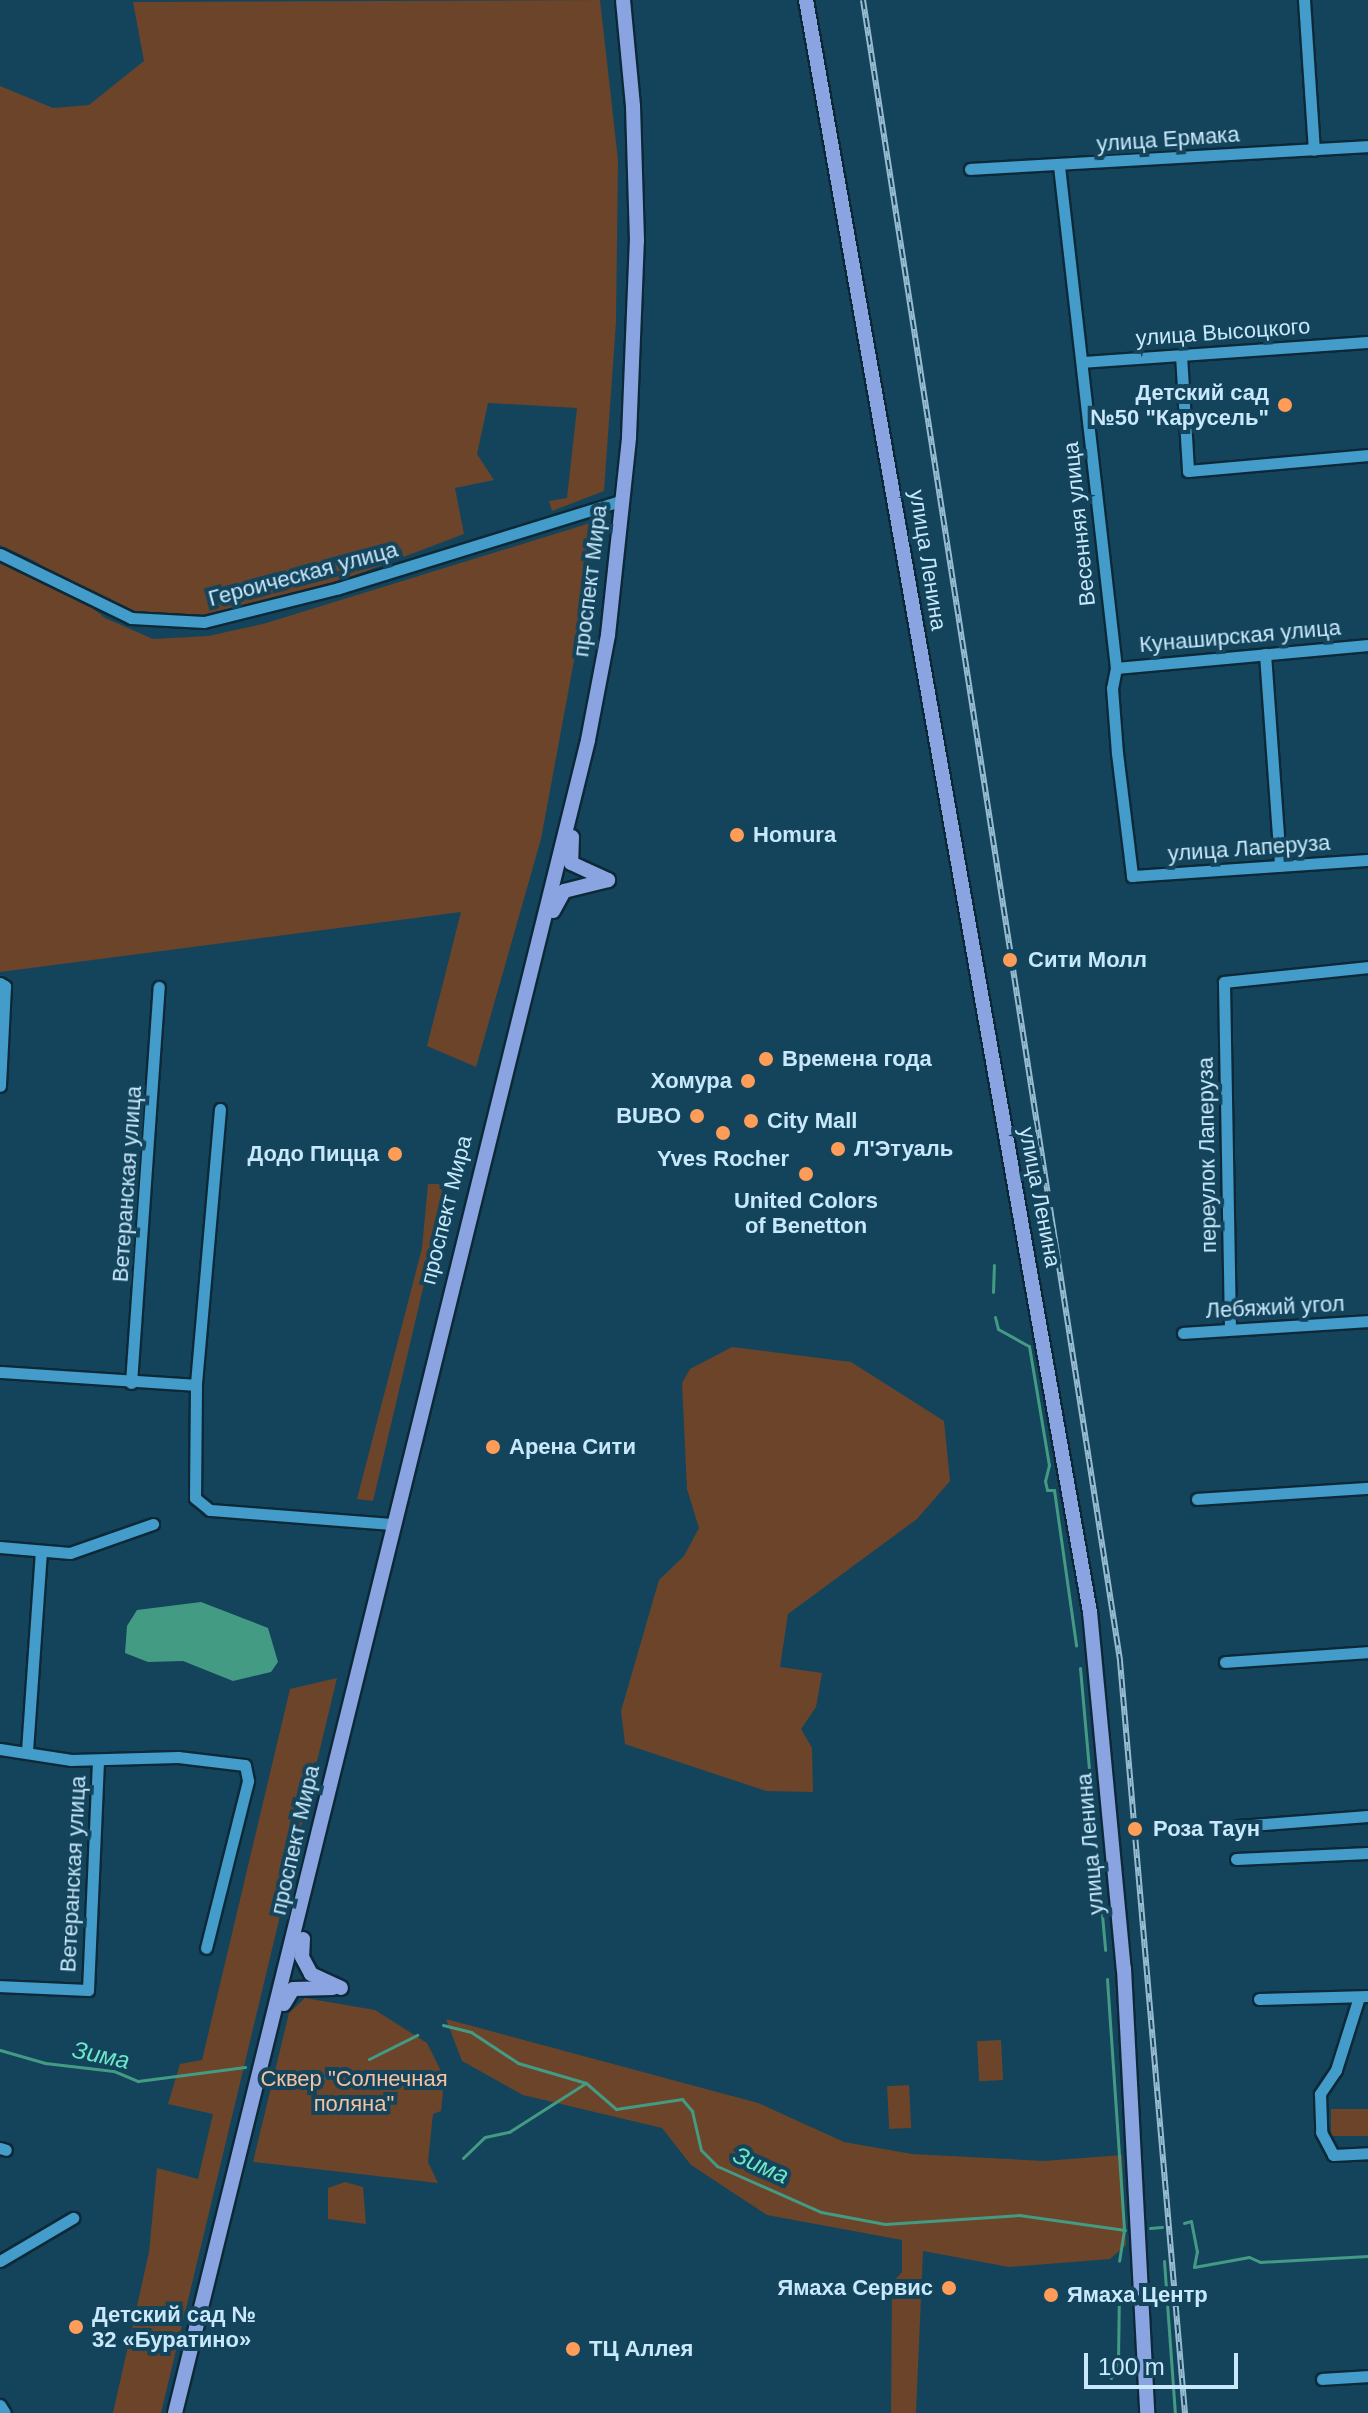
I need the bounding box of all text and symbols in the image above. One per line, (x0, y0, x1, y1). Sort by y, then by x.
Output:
street label: улица Ермака (1096, 121, 1240, 157)
street label: улица Высоцкого (1135, 313, 1311, 351)
place label: Детский сад №50 "Карусель" (1090, 379, 1269, 430)
marker: Детский сад №50 "Карусель" (1276, 396, 1294, 414)
street label: Весенняя улица (1057, 441, 1101, 607)
street label: улица Ленина (904, 488, 952, 632)
street label: проспект Мира (568, 504, 612, 658)
street label: Героическая улица (205, 536, 401, 612)
street label: Кунаширская улица (1138, 614, 1342, 658)
place label: Homura (753, 822, 836, 848)
marker: Homura (728, 826, 746, 844)
street label: улица Лаперуза (1167, 829, 1331, 867)
place label: Сити Молл (1028, 947, 1147, 973)
marker: Сити Молл (999, 949, 1021, 971)
place label: Времена года (782, 1046, 932, 1072)
marker: Времена года (757, 1050, 775, 1068)
street label: переулок Лаперуза (1192, 1057, 1222, 1253)
place label: Хомура (651, 1068, 732, 1094)
marker: Хомура (739, 1072, 757, 1090)
street label: Ветеранская улица (107, 1085, 147, 1283)
place label: BUBO (616, 1103, 681, 1129)
marker: BUBO (688, 1107, 706, 1125)
place label: City Mall (767, 1108, 857, 1134)
marker: City Mall (742, 1112, 760, 1130)
marker: Yves Rocher (714, 1124, 732, 1142)
street label: улица Ленина (1013, 1125, 1067, 1269)
street label: проспект Мира (415, 1133, 477, 1287)
place label: Л'Этуаль (854, 1136, 953, 1162)
marker: Л'Этуаль (829, 1140, 847, 1158)
place label: Додо Пицца (248, 1141, 379, 1167)
marker: Додо Пицца (386, 1145, 404, 1163)
place label: Yves Rocher (657, 1146, 789, 1172)
marker: United Colors of Benetton (797, 1165, 815, 1183)
place label: United Colors of Benetton (734, 1187, 878, 1238)
street label: Лебяжий угол (1205, 1290, 1345, 1324)
place label: Арена Сити (509, 1434, 636, 1460)
marker: Арена Сити (484, 1438, 502, 1456)
street label: проспект Мира (265, 1763, 325, 1917)
street label: улица Ленина (1071, 1772, 1109, 1916)
street label: Ветеранская улица (55, 1775, 91, 1973)
place label: Роза Таун (1153, 1816, 1260, 1842)
marker: Роза Таун (1124, 1818, 1146, 1840)
water label: Зима (70, 2035, 132, 2075)
park label: Сквер "Солнечная поляна" (260, 2065, 448, 2116)
water label: Зима (729, 2140, 793, 2190)
place label: Ямаха Сервис (778, 2275, 933, 2301)
marker: Ямаха Сервис (940, 2279, 958, 2297)
place label: Ямаха Центр (1067, 2282, 1208, 2308)
marker: Ямаха Центр (1042, 2286, 1060, 2304)
place label: Детский сад № 32 «Буратино» (92, 2301, 256, 2352)
marker: Детский сад № 32 «Буратино» (67, 2318, 85, 2336)
place label: ТЦ Аллея (589, 2336, 693, 2362)
scale bar (1088, 2337, 1242, 2387)
marker: ТЦ Аллея (564, 2340, 582, 2358)
text: 100 m (1098, 2353, 1165, 2380)

